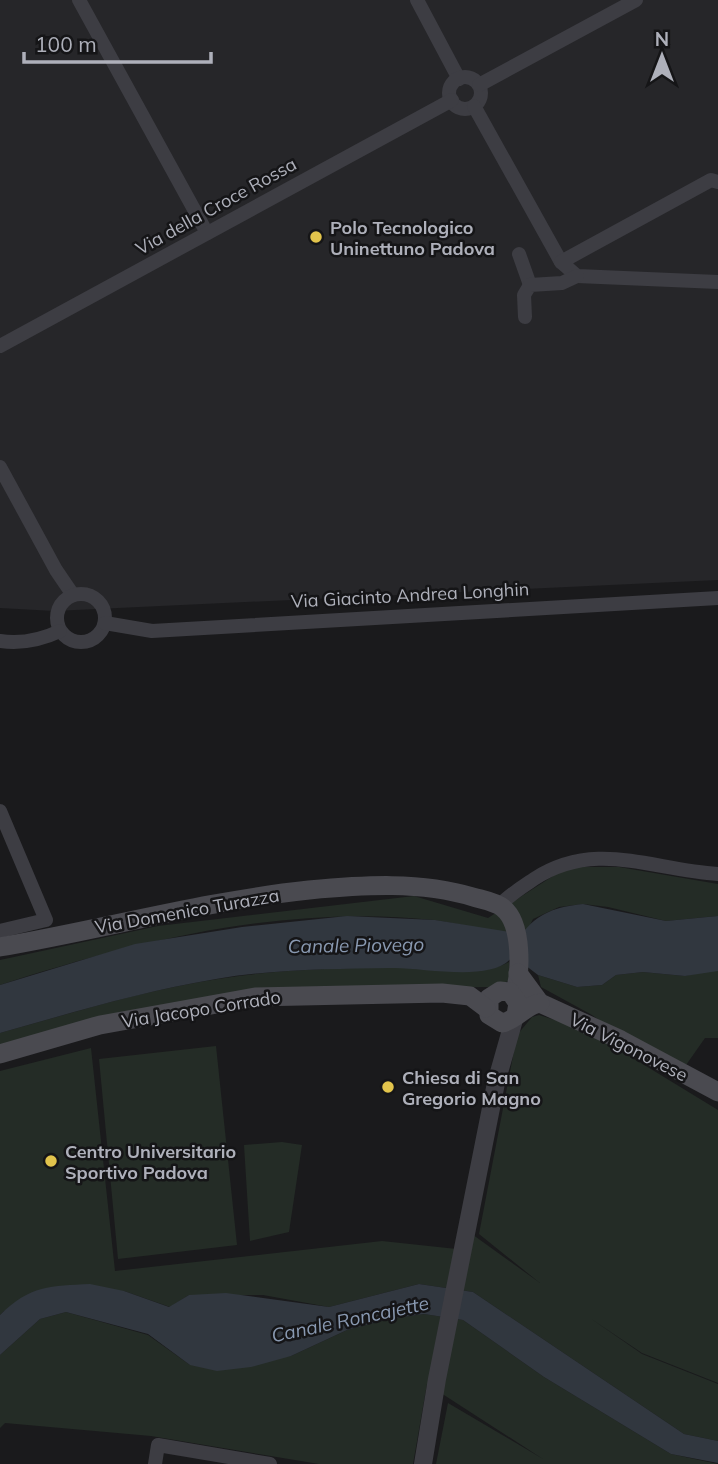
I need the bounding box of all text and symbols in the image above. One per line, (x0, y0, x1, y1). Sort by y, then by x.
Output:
scale bar (24, 21, 212, 65)
north arrow (627, 21, 697, 91)
text: N (655, 27, 669, 51)
text: 100 m (35, 31, 97, 57)
street label: Via della Croce Rossa (132, 152, 300, 260)
place label: Polo Tecnologico Uninettuno Padova (330, 216, 495, 260)
marker: Polo Tecnologico Uninettuno Padova (308, 229, 324, 245)
street label: Via Giacinto Andrea Longhin (290, 577, 530, 613)
street label: Via Domenico Turazza (93, 883, 281, 939)
water label: Canale Piovego (287, 932, 425, 958)
street label: Via Jacopo Corrado (120, 985, 282, 1033)
street label: Via Vigonovese (566, 1007, 692, 1087)
place label: Chiesa di San Gregorio Magno (402, 1066, 541, 1110)
marker: Chiesa di San Gregorio Magno (380, 1079, 396, 1095)
place label: Centro Universitario Sportivo Padova (65, 1140, 236, 1184)
marker: Centro Universitario Sportivo Padova (43, 1153, 59, 1169)
water label: Canale Roncajette (269, 1291, 431, 1347)

